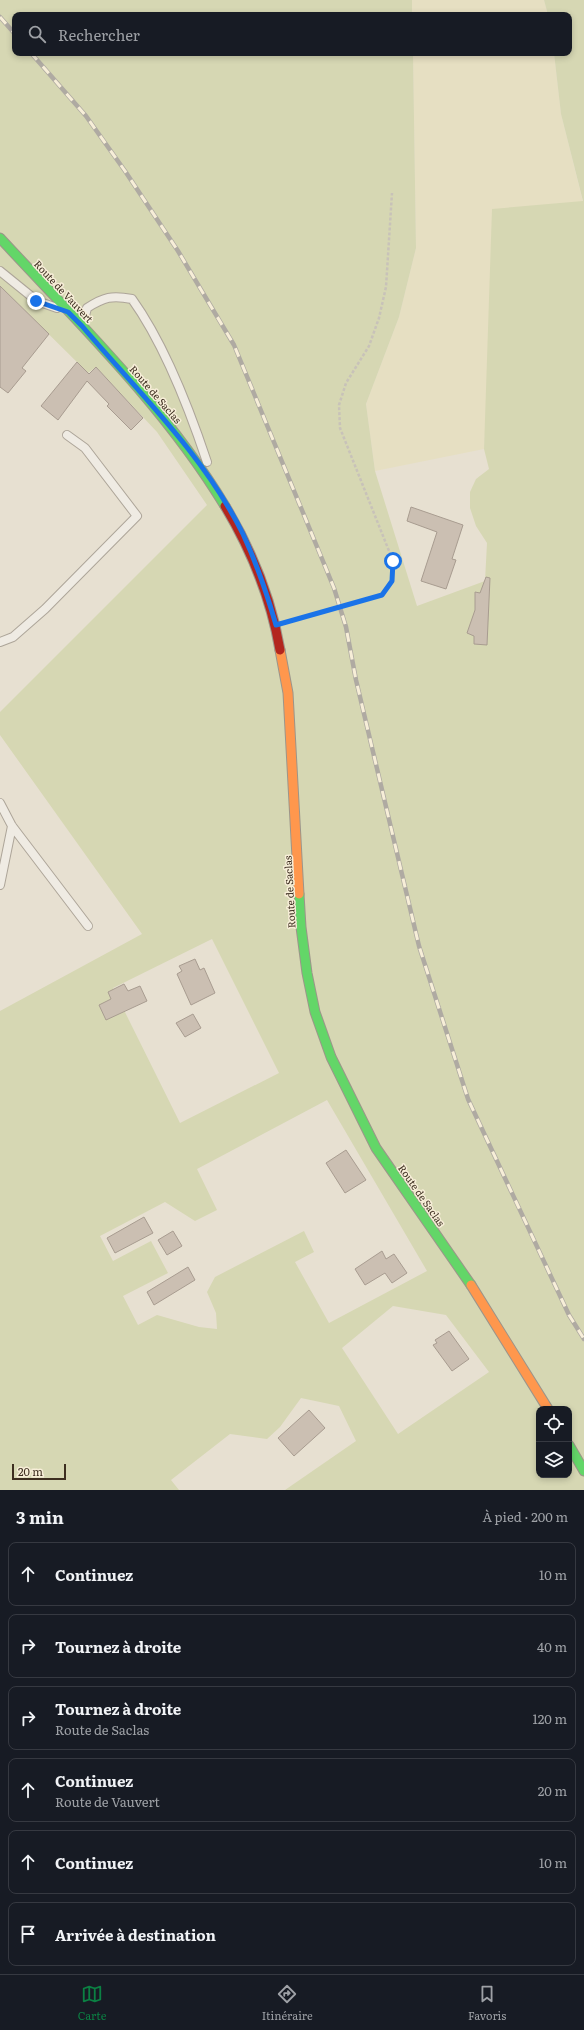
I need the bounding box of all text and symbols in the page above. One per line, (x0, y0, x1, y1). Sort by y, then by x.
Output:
search box (12, 12, 572, 56)
icon: search (26, 23, 48, 45)
text: Rechercher (58, 23, 140, 46)
street label: Route de Vauvert (31, 256, 97, 326)
route end (27, 292, 45, 310)
street label: Route de Saclas (127, 362, 186, 427)
route start (384, 552, 402, 570)
street label: Route de Saclas (280, 855, 298, 929)
street label: Route de Saclas (395, 1161, 449, 1229)
map controls (536, 1406, 572, 1478)
button: locate (536, 1406, 572, 1442)
button: layers (536, 1442, 572, 1478)
scale bar (12, 1462, 66, 1481)
text: 20 m (18, 1463, 43, 1479)
text: 3 min (16, 1504, 64, 1529)
text: À pied · 200 m (482, 1507, 568, 1526)
icon: ahead (17, 1563, 39, 1585)
text: Continuez (55, 1563, 133, 1586)
text: 10 m (539, 1565, 567, 1584)
icon: right (17, 1635, 39, 1657)
text: Tournez à droite (55, 1635, 181, 1658)
text: 40 m (537, 1637, 567, 1656)
text: Tournez à droite (55, 1697, 181, 1720)
icon: right (17, 1707, 39, 1729)
text: 120 m (532, 1709, 567, 1728)
text: Route de Saclas (55, 1720, 149, 1739)
text: Continuez (55, 1769, 133, 1792)
icon: ahead (17, 1779, 39, 1801)
text: 20 m (538, 1781, 567, 1800)
text: Route de Vauvert (55, 1792, 160, 1811)
icon: ahead (17, 1851, 39, 1873)
text: Continuez (55, 1851, 133, 1874)
text: 10 m (539, 1853, 567, 1872)
icon: arrive (17, 1923, 39, 1945)
text: Arrivée à destination (55, 1923, 216, 1946)
tab: Carte (78, 1983, 106, 2023)
tab: Itinéraire (262, 1983, 313, 2023)
tab: Favoris (468, 1983, 506, 2023)

